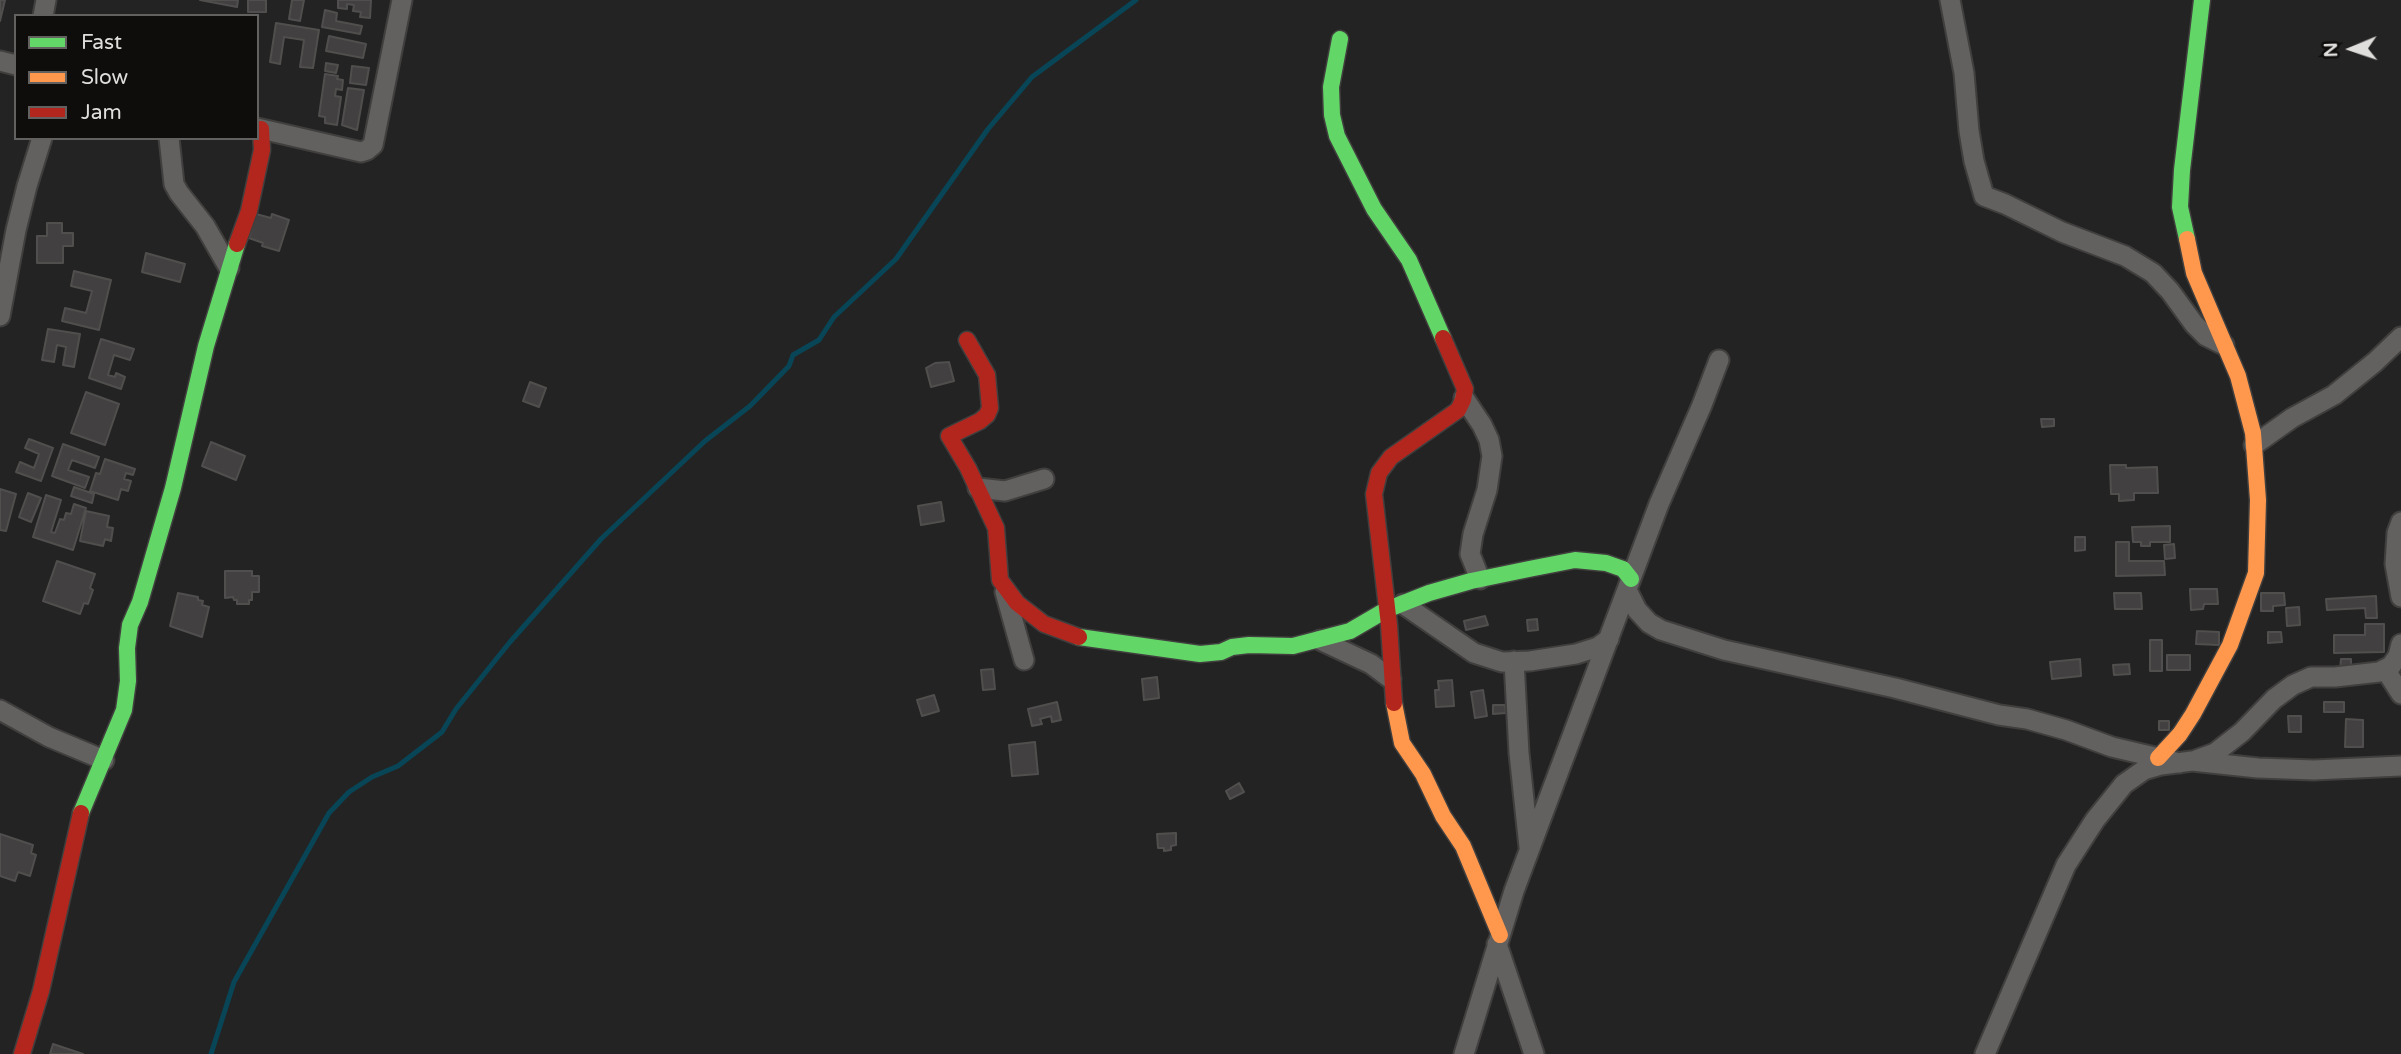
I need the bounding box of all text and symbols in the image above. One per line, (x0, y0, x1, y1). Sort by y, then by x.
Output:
legend (14, 14, 259, 140)
north arrow (2317, 14, 2387, 84)
text: Fast (81, 30, 122, 55)
text: N (2320, 42, 2342, 58)
text: Slow (81, 65, 128, 90)
text: Jam (81, 100, 122, 125)

